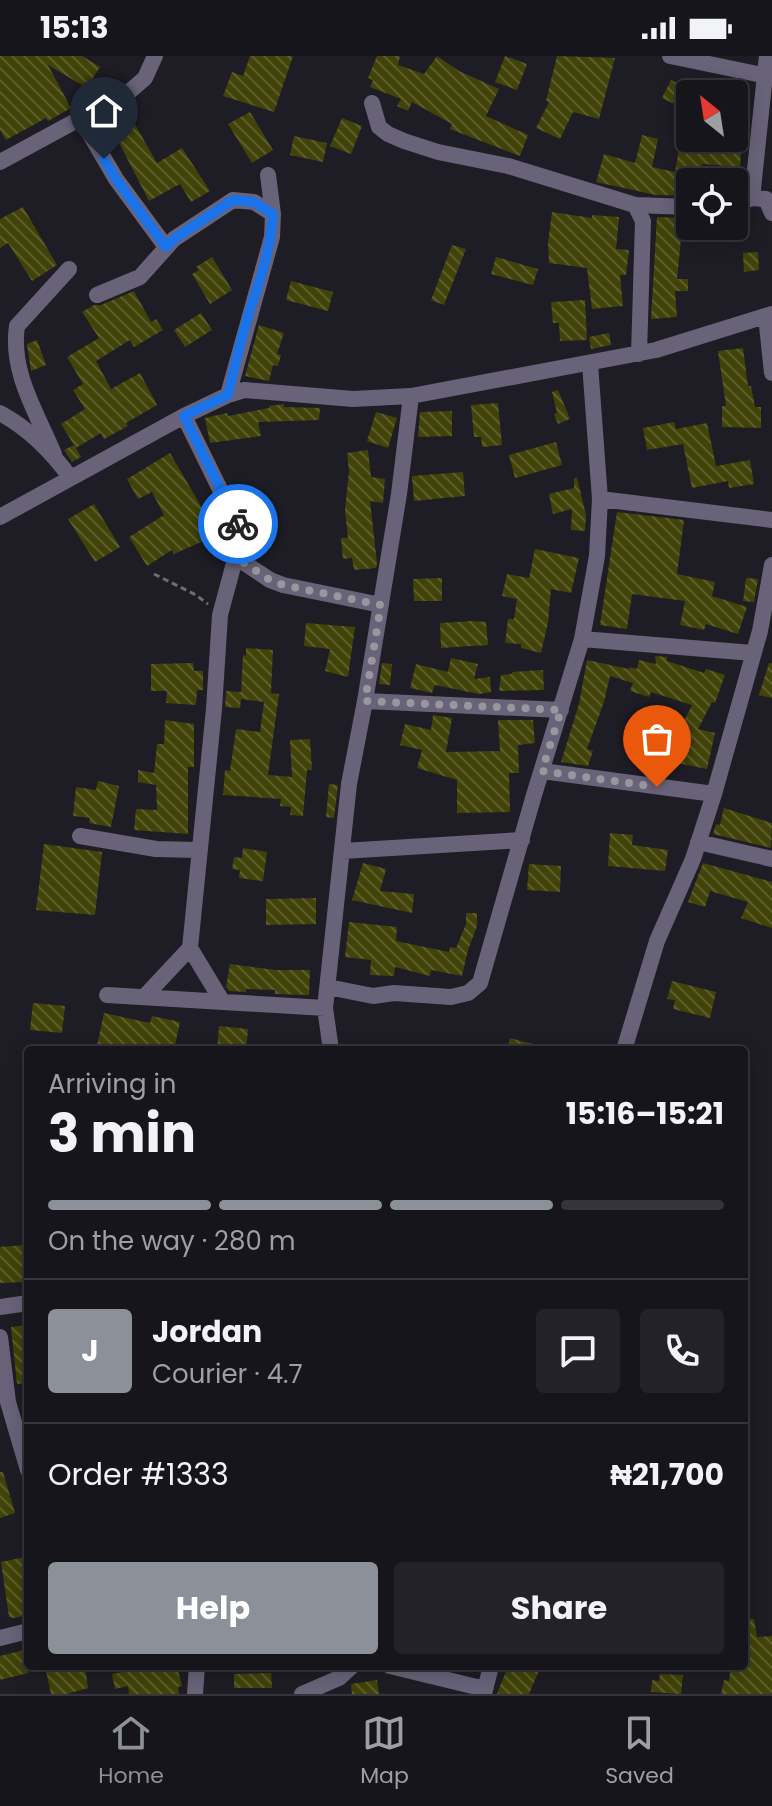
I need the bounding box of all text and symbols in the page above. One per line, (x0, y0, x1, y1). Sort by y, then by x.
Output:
text: 15:13 (40, 6, 109, 49)
pin (70, 77, 138, 159)
north arrow (676, 80, 748, 152)
map controls (676, 80, 748, 240)
icon: home (82, 89, 126, 133)
button: locate (676, 168, 748, 240)
courier (198, 484, 278, 564)
icon: bike (216, 502, 260, 546)
pin (623, 705, 691, 787)
icon: bag (635, 717, 679, 761)
text: Arriving in (48, 1066, 177, 1102)
text: 15:16–15:21 (566, 1092, 724, 1135)
text: 3 min (48, 1097, 196, 1170)
text: On the way · 280 m (48, 1223, 296, 1259)
button: chat (536, 1309, 620, 1393)
button: phone (640, 1309, 724, 1393)
text: Jordan (152, 1310, 262, 1353)
text: J (81, 1329, 99, 1372)
text: Courier · 4.7 (152, 1356, 303, 1392)
text: Order #1333 (48, 1453, 229, 1496)
text: ₦21,700 (610, 1453, 724, 1496)
button: Help (48, 1562, 378, 1654)
button: Share (394, 1562, 724, 1654)
tab: Home (98, 1711, 164, 1792)
tab: Map (360, 1711, 409, 1792)
tab: Saved (605, 1711, 674, 1792)

